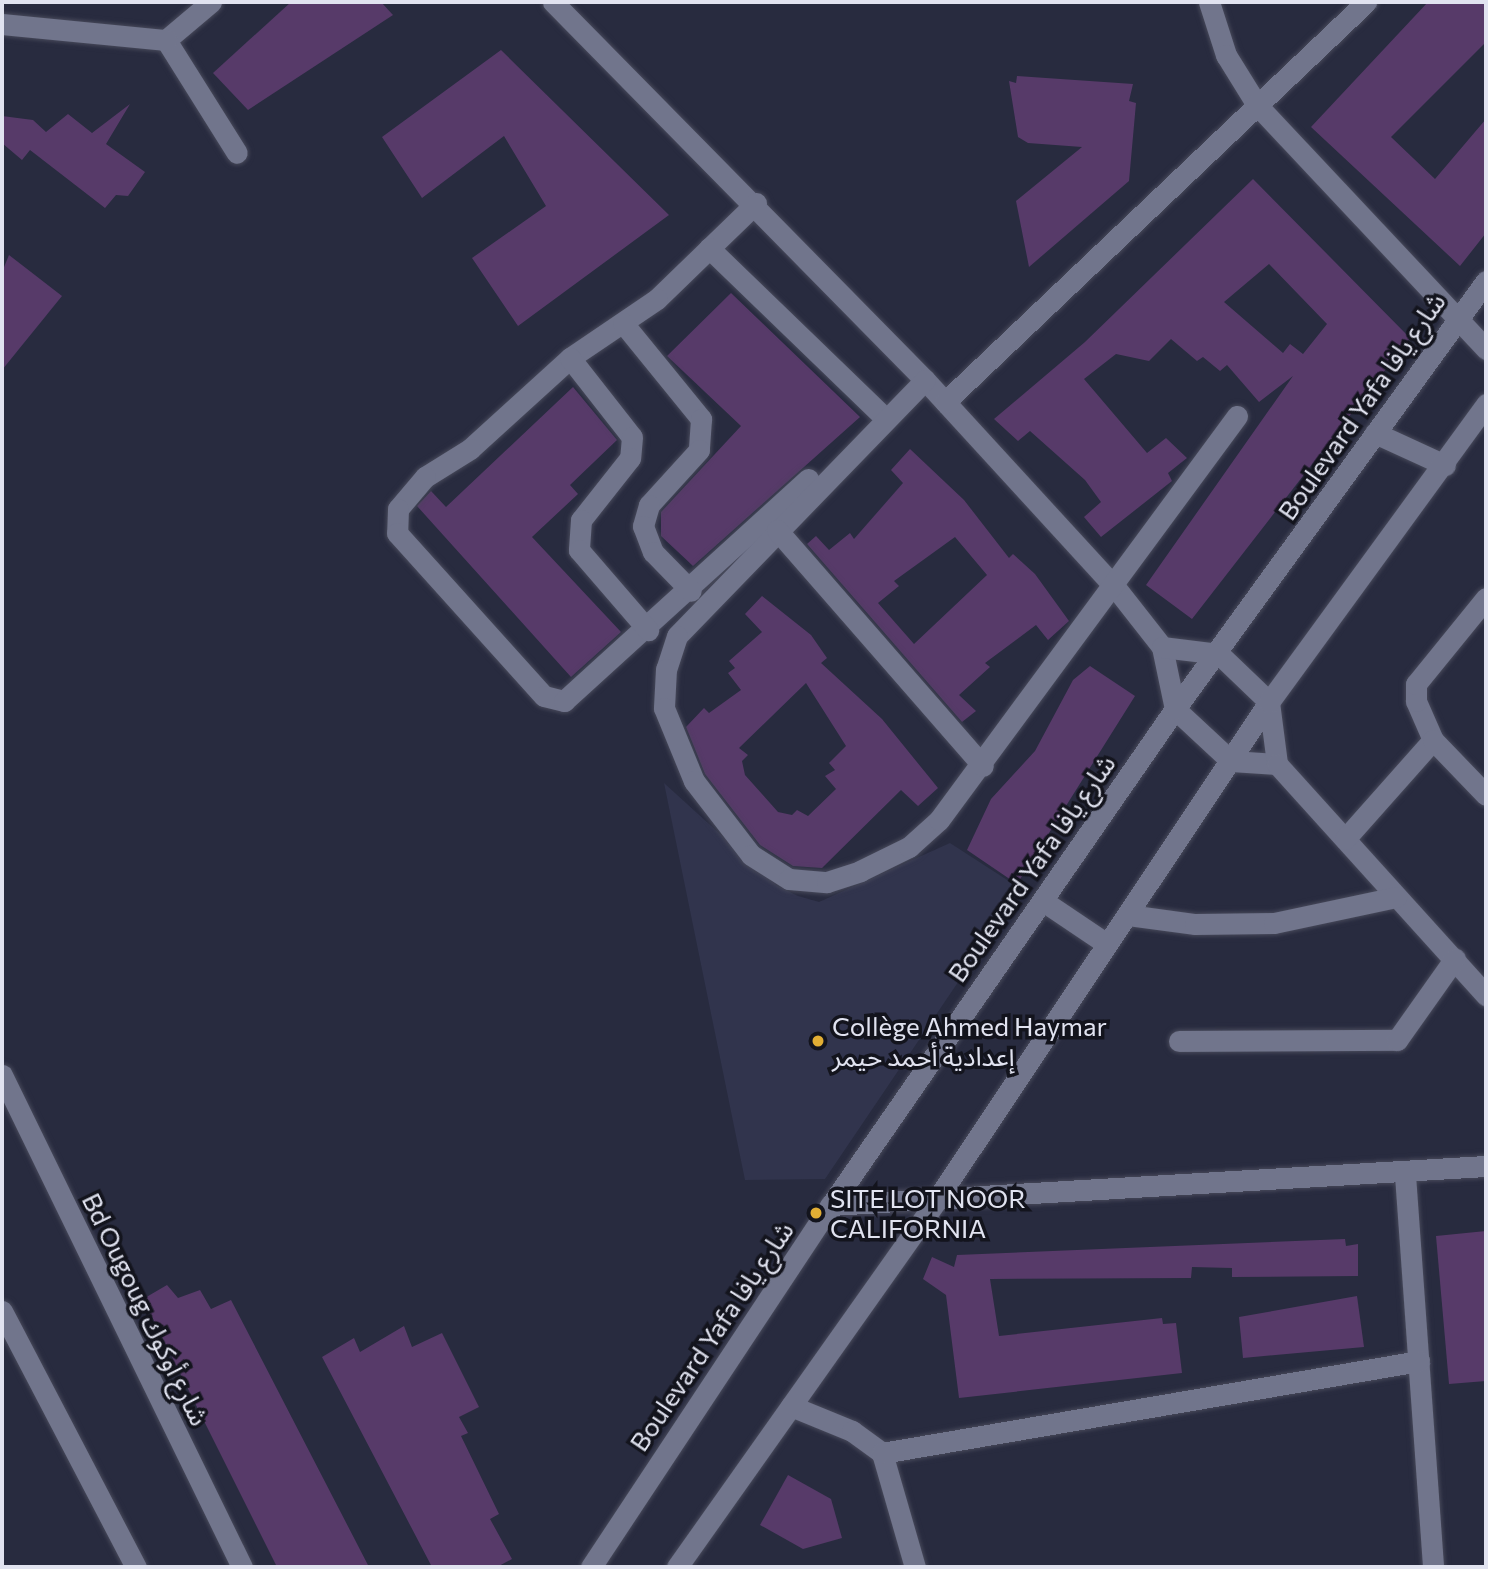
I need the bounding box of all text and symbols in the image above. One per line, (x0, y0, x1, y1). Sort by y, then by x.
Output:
street label: Boulevard Yafa شارع يافا (1271, 286, 1451, 526)
street label: Boulevard Yafa شارع يافا (941, 748, 1121, 988)
place label: Collège Ahmed Haymar إعدادية أحمد حيمر (832, 1010, 1107, 1072)
marker: Collège Ahmed Haymar إعدادية أحمد حيمر (810, 1033, 826, 1049)
place label: SITE LOT NOOR CALIFORNIA (830, 1182, 1026, 1244)
street label: Bd Ougoug شارع أوكوك (76, 1188, 216, 1430)
marker: SITE LOT NOOR CALIFORNIA (808, 1205, 824, 1221)
street label: Boulevard Yafa شارع يافا (623, 1215, 799, 1457)

